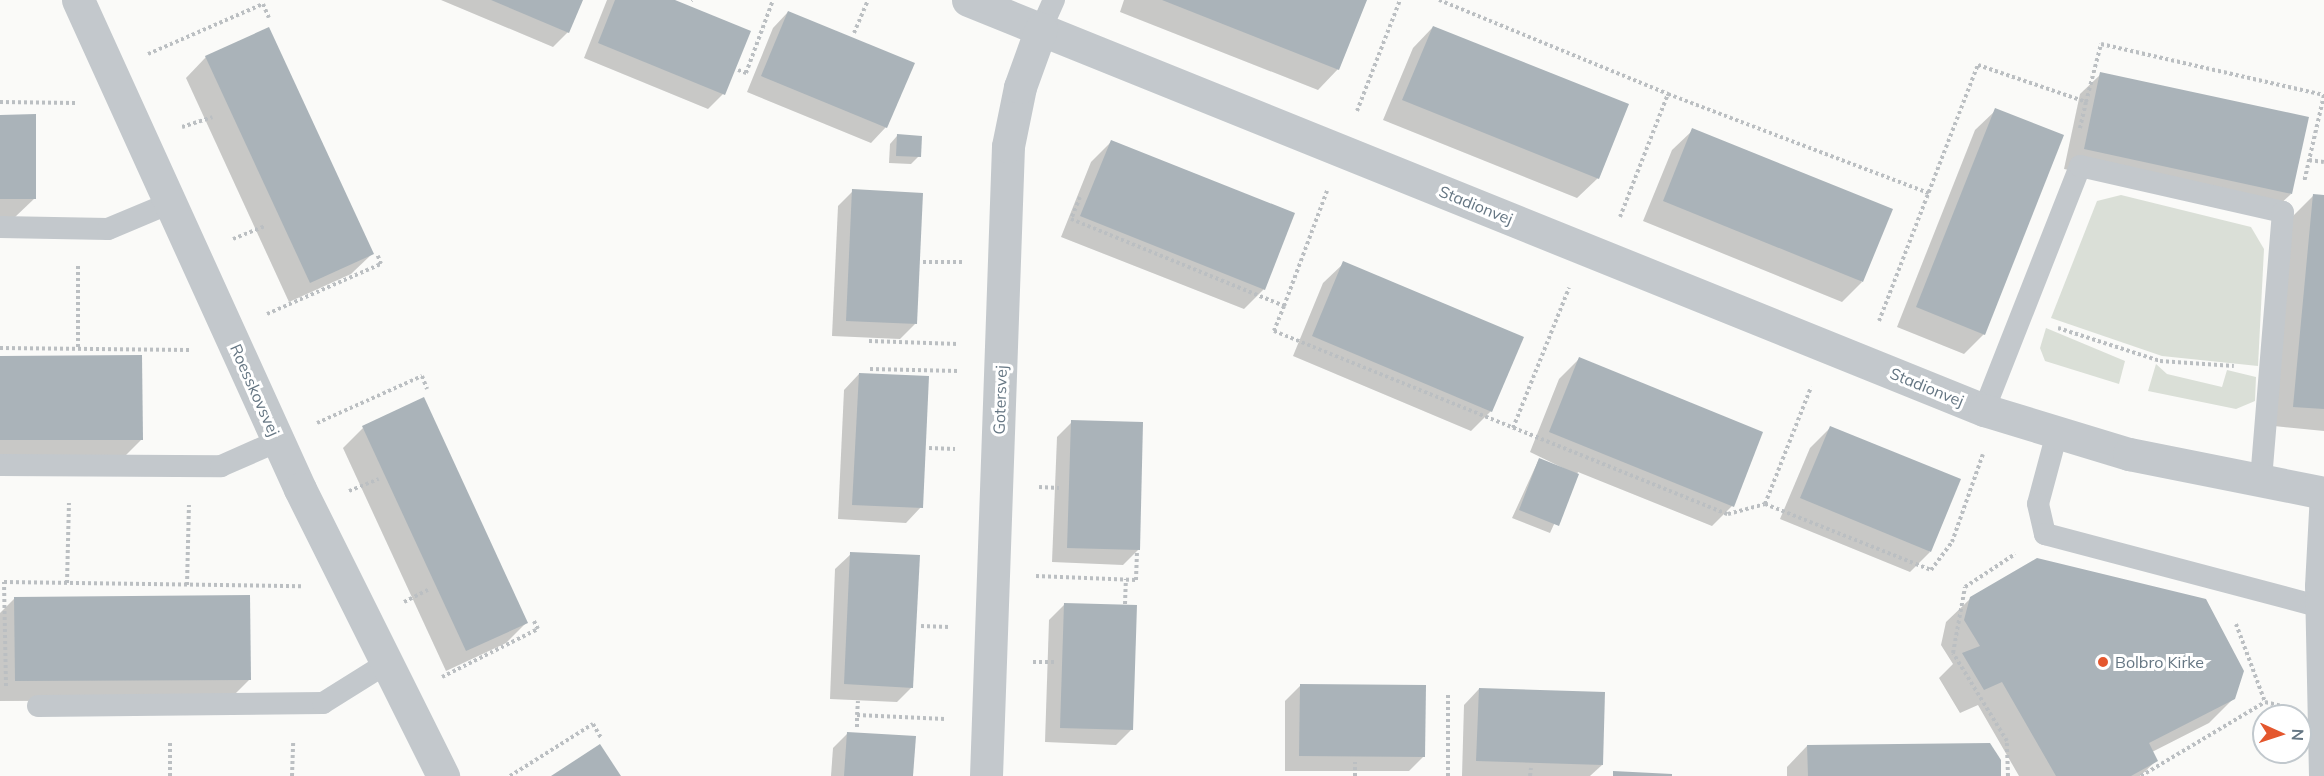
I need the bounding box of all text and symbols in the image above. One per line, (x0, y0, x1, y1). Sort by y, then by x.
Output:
street label: Stadionvej (1436, 182, 1516, 228)
street label: Roesskovsvej (226, 341, 284, 439)
street label: Stadionvej (1887, 364, 1967, 410)
street label: Gotersvej (989, 365, 1011, 435)
place label: Bolbro Kirke (2115, 652, 2204, 672)
marker: Bolbro Kirke (2096, 655, 2110, 669)
north arrow (2252, 704, 2312, 764)
text: N (2288, 728, 2308, 741)

